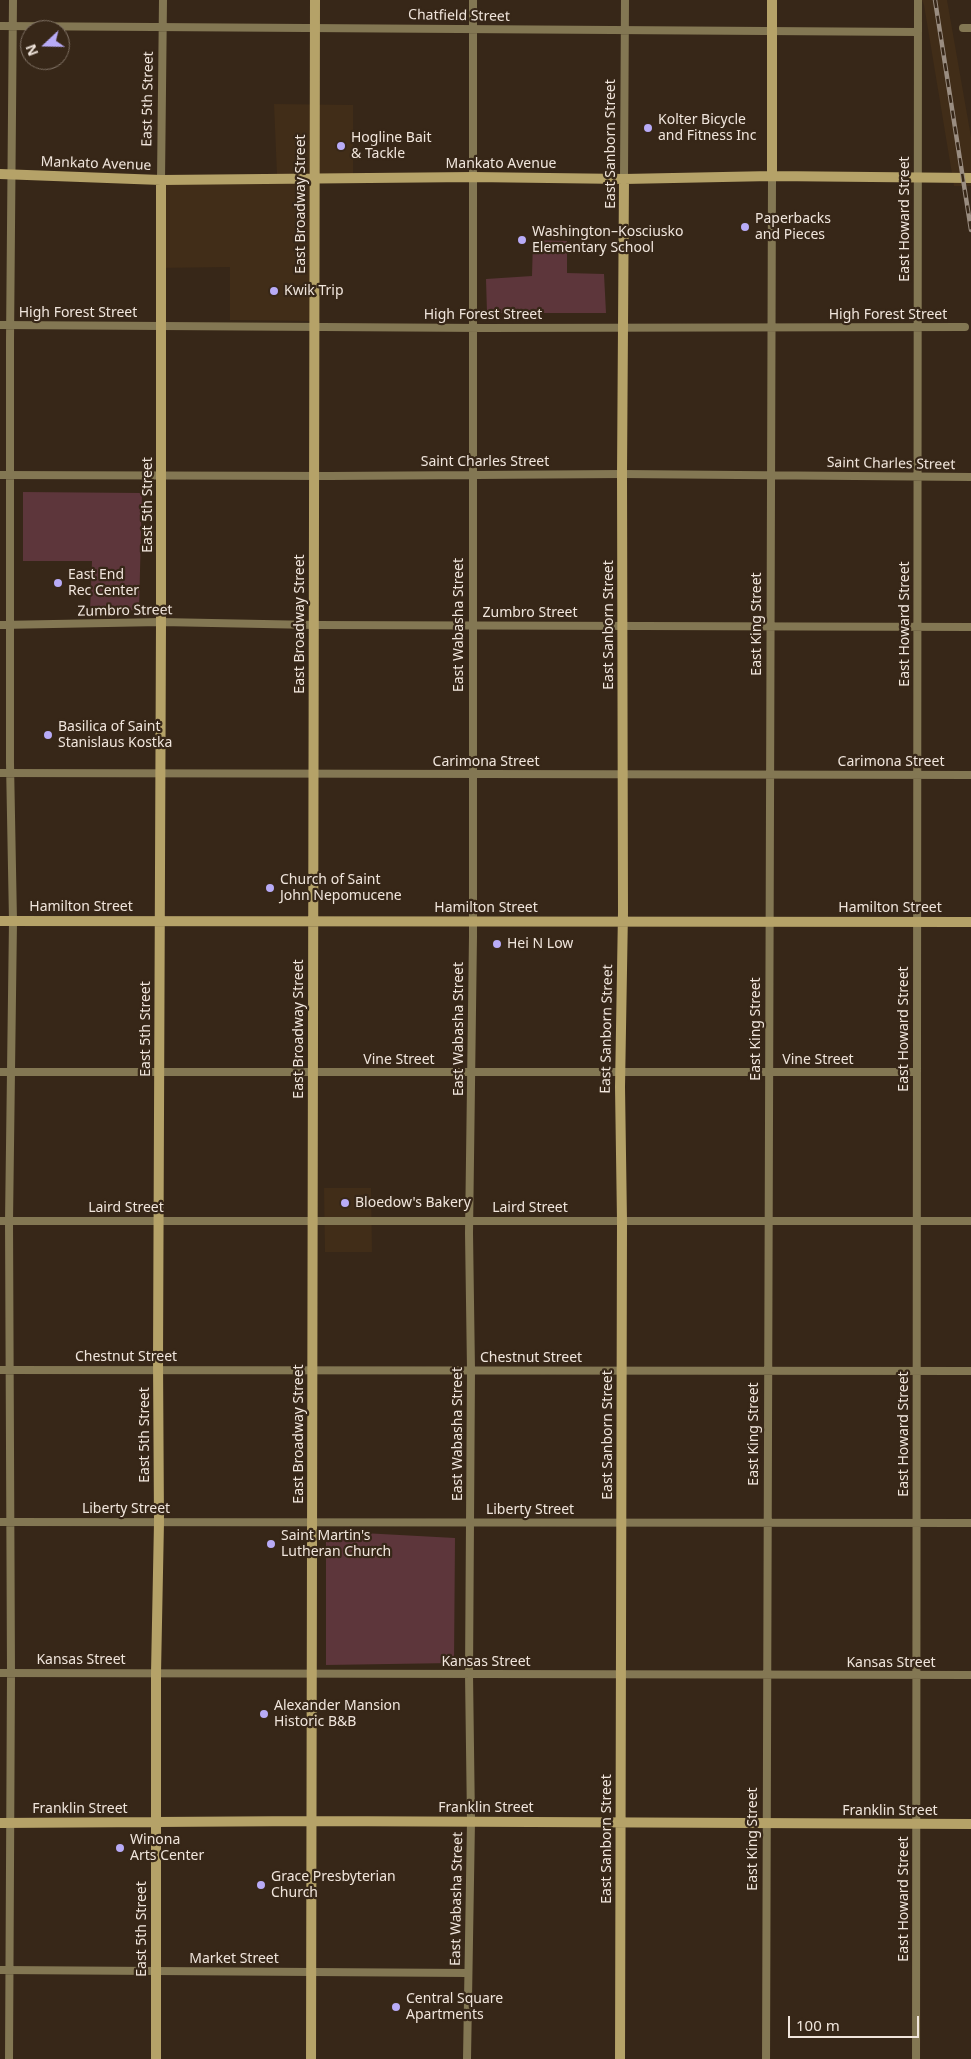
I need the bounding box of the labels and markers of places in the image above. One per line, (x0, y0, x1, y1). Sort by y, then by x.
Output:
place label: Kolter Bicycle and Fitness Inc (658, 112, 756, 144)
marker: Kolter Bicycle and Fitness Inc (642, 122, 654, 134)
place label: Hogline Bait & Tackle (351, 130, 431, 162)
marker: Hogline Bait & Tackle (335, 140, 347, 152)
place label: Paperbacks and Pieces (755, 211, 831, 243)
marker: Paperbacks and Pieces (739, 221, 751, 233)
place label: Washington–Kosciusko Elementary School (532, 224, 683, 256)
marker: Washington–Kosciusko Elementary School (516, 234, 528, 246)
place label: Kwik Trip (284, 283, 343, 299)
marker: Kwik Trip (268, 285, 280, 297)
place label: East End Rec Center (68, 567, 139, 600)
marker: East End Rec Center (52, 577, 64, 589)
place label: Basilica of Saint Stanislaus Kostka (58, 719, 172, 752)
marker: Basilica of Saint Stanislaus Kostka (42, 729, 54, 741)
place label: Church of Saint John Nepomucene (280, 872, 402, 904)
marker: Church of Saint John Nepomucene (264, 882, 276, 894)
place label: Hei N Low (507, 936, 573, 952)
marker: Hei N Low (491, 938, 503, 950)
place label: Bloedow's Bakery (355, 1195, 471, 1211)
marker: Bloedow's Bakery (339, 1197, 351, 1209)
place label: Saint Martin's Lutheran Church (281, 1528, 391, 1560)
marker: Saint Martin's Lutheran Church (265, 1538, 277, 1550)
place label: Alexander Mansion Historic B&B (274, 1698, 401, 1730)
marker: Alexander Mansion Historic B&B (258, 1708, 270, 1720)
place label: Winona Arts Center (130, 1832, 204, 1864)
marker: Winona Arts Center (114, 1842, 126, 1854)
place label: Grace Presbyterian Church (271, 1869, 396, 1901)
marker: Grace Presbyterian Church (255, 1879, 267, 1891)
place label: Central Square Apartments (406, 1991, 503, 2024)
marker: Central Square Apartments (390, 2001, 402, 2013)

